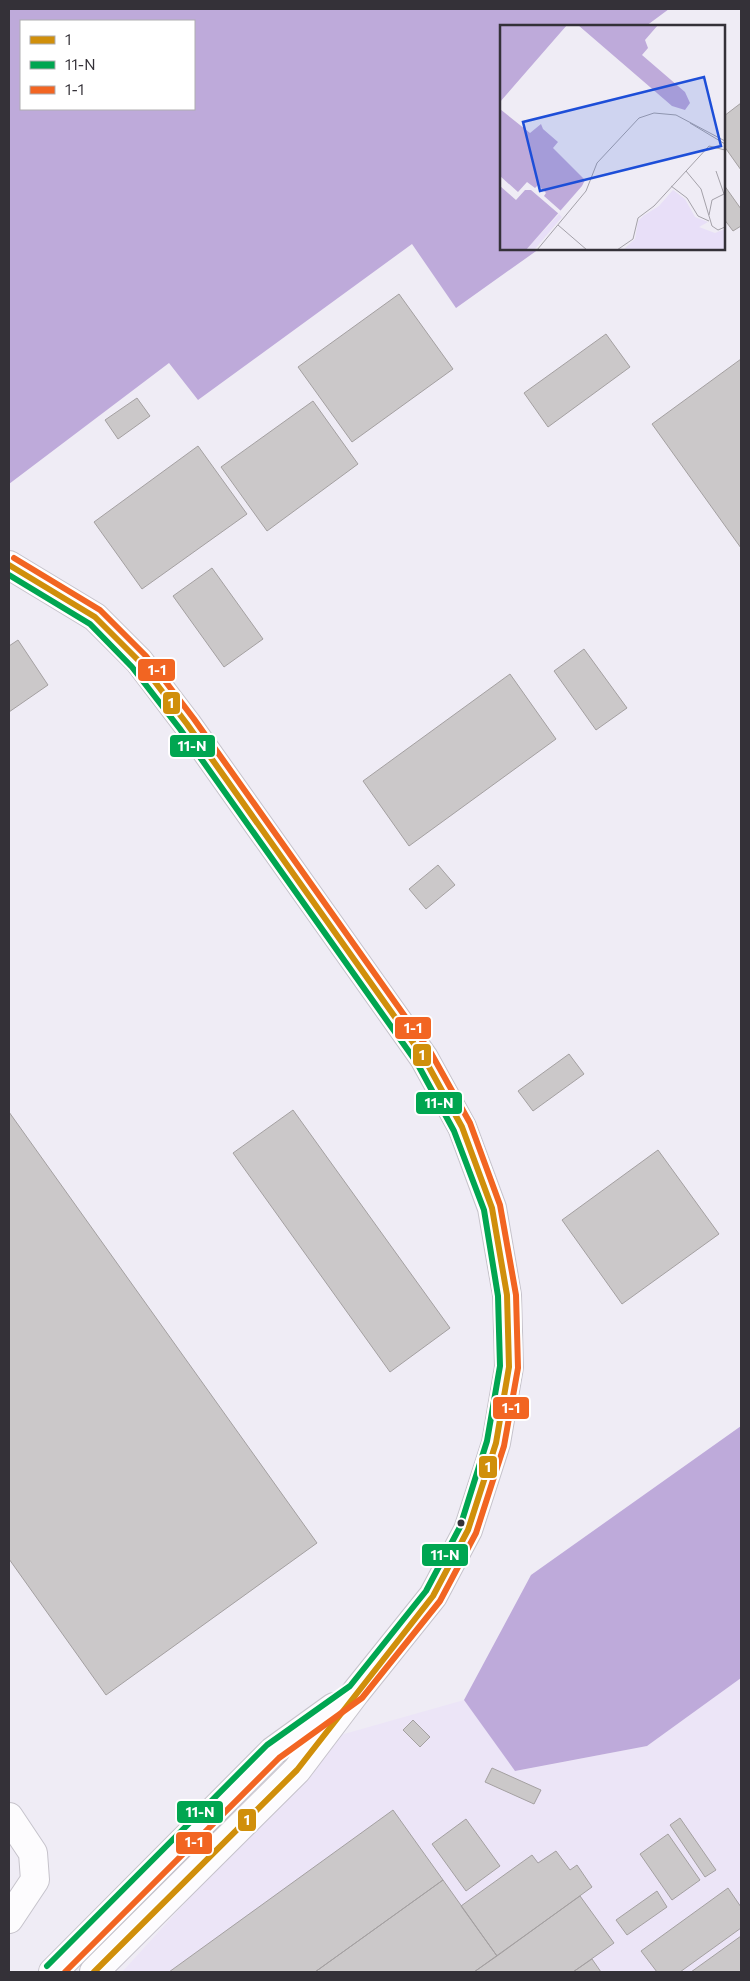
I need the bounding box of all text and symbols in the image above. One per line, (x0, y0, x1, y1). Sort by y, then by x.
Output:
legend (20, 20, 195, 110)
inset map (500, 25, 725, 250)
text: 1 (65, 30, 71, 48)
text: 11-N (65, 55, 95, 73)
text: 1-1 (65, 80, 84, 98)
line badge: 1-1 (137, 658, 176, 682)
text: 1-1 (148, 661, 166, 678)
line badge: 1 (162, 691, 181, 715)
text: 1 (168, 694, 174, 711)
line badge: 11-N (169, 734, 216, 758)
text: 11-N (177, 737, 207, 754)
line badge: 1-1 (394, 1016, 432, 1040)
text: 1-1 (404, 1019, 422, 1036)
line badge: 1 (412, 1043, 432, 1067)
text: 1 (419, 1046, 425, 1063)
line badge: 11-N (415, 1091, 463, 1115)
text: 11-N (424, 1094, 454, 1111)
line badge: 1-1 (492, 1396, 530, 1420)
text: 1-1 (502, 1399, 520, 1416)
line badge: 1 (478, 1455, 498, 1479)
text: 1 (485, 1458, 491, 1475)
unlabelled marker (456, 1518, 466, 1528)
line badge: 11-N (421, 1543, 469, 1567)
text: 11-N (430, 1546, 460, 1563)
line badge: 11-N (176, 1800, 224, 1824)
text: 11-N (185, 1803, 215, 1820)
line badge: 1 (237, 1808, 257, 1832)
text: 1 (244, 1811, 250, 1828)
line badge: 1-1 (175, 1831, 213, 1855)
text: 1-1 (185, 1833, 203, 1850)

